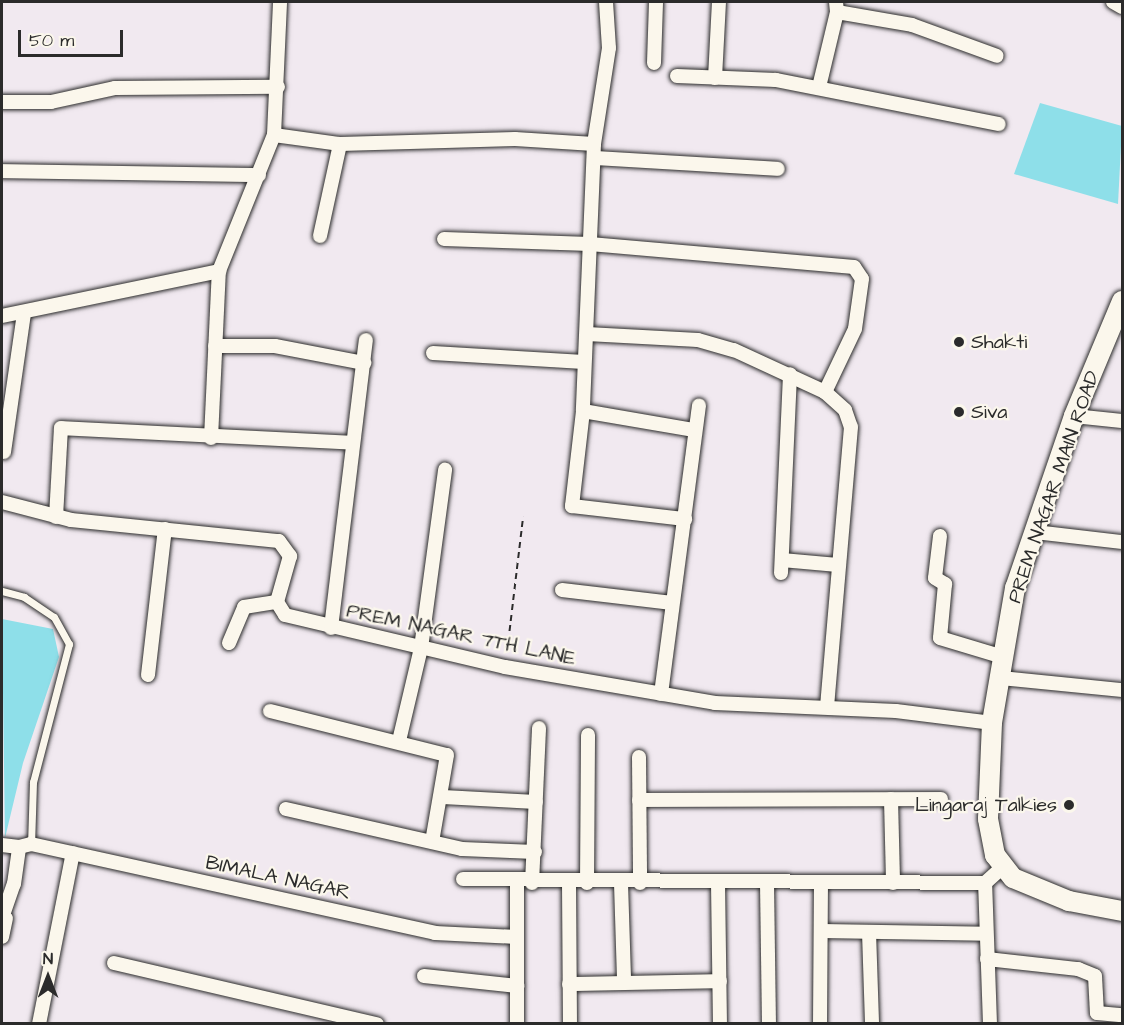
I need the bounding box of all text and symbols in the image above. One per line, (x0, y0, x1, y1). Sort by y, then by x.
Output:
scale bar (21, 18, 126, 56)
text: 50 m (29, 28, 74, 53)
place label: Shakti (971, 330, 1027, 354)
marker: Shakti (952, 335, 966, 349)
street label: PREM NAGAR MAIN ROAD (1003, 368, 1105, 606)
place label: Siva (971, 400, 1007, 424)
marker: Siva (952, 405, 966, 419)
street label: PREM NAGAR 7TH LANE (344, 599, 578, 671)
place label: Lingaraj Talkies (915, 793, 1057, 817)
marker: Lingaraj Talkies (1062, 798, 1076, 812)
street label: BIMALA NAGAR (203, 851, 353, 905)
north arrow (18, 947, 78, 1007)
text: N (43, 948, 53, 970)

